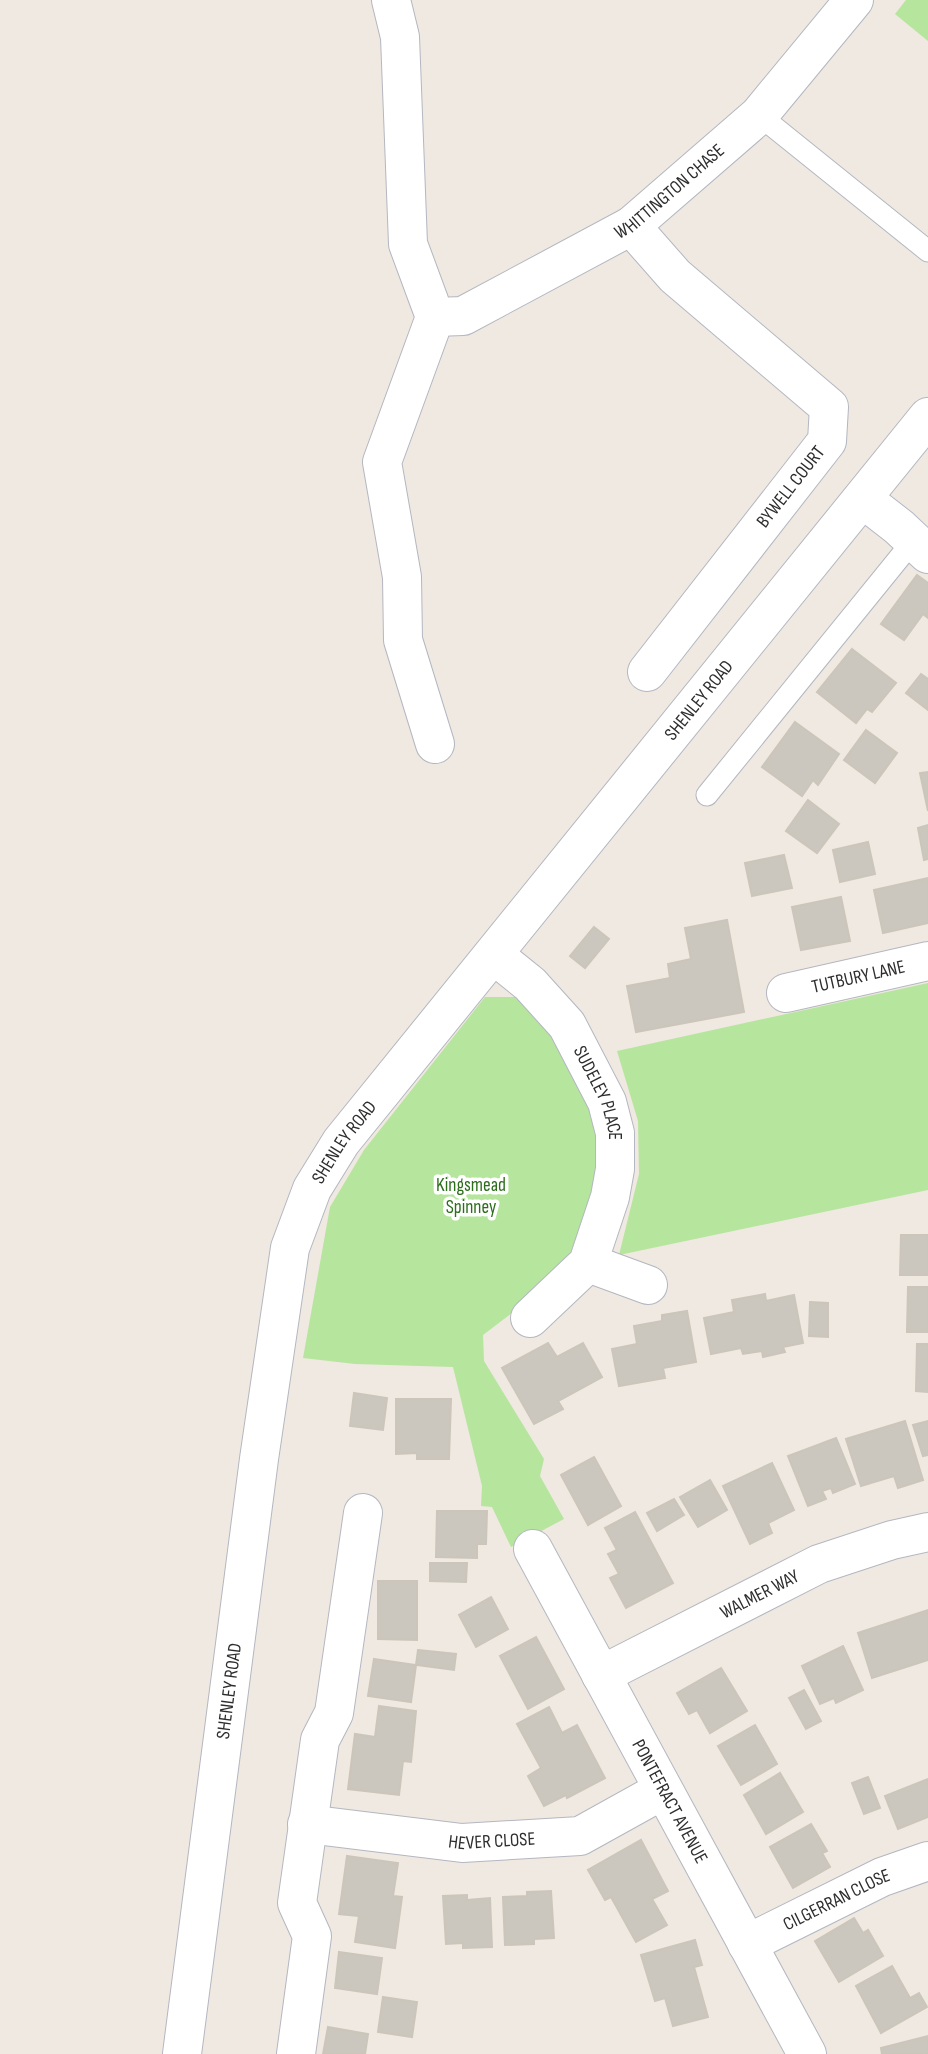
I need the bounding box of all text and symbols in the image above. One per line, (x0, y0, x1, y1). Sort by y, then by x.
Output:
street label: WHITTINGTON CHASE (611, 139, 729, 244)
street label: BYWELL COURT (752, 441, 830, 533)
street label: SHENLEY ROAD (659, 655, 738, 745)
street label: TUTBURY LANE (809, 955, 907, 998)
street label: SUDELEY PLACE (568, 1042, 627, 1140)
street label: SHENLEY ROAD (307, 1096, 381, 1188)
park label: Kingsmead Spinney (436, 1174, 506, 1219)
street label: WALMER WAY (716, 1565, 803, 1624)
street label: SHENLEY ROAD (211, 1642, 247, 1740)
street label: PONTEFRACT AVENUE (627, 1735, 713, 1867)
street label: HEVER CLOSE (447, 1827, 536, 1855)
street label: CILGERRAN CLOSE (779, 1864, 893, 1936)

